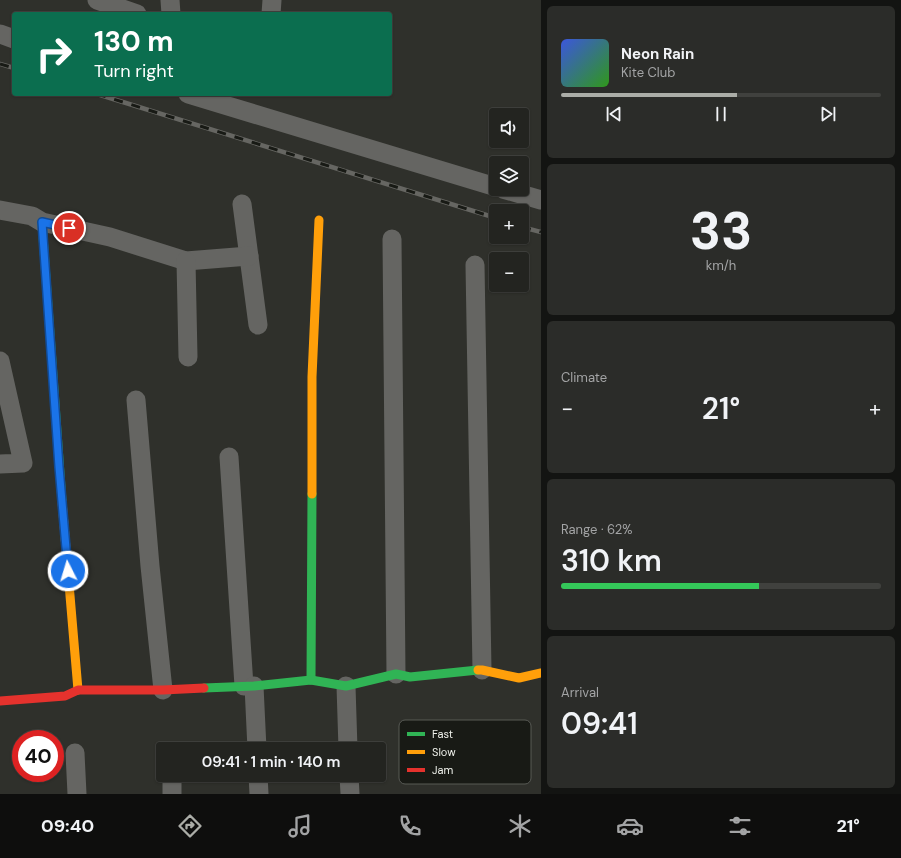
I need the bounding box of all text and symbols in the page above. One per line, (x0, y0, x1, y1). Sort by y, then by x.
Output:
text: 130 m (94, 23, 174, 60)
icon: right (28, 28, 80, 80)
text: Neon Rain (621, 44, 694, 64)
text: Turn right (94, 59, 174, 83)
text: Kite Club (621, 64, 675, 81)
icon: previous (603, 103, 625, 125)
icon: pause (710, 103, 732, 125)
icon: next (817, 103, 839, 125)
map controls (489, 108, 529, 292)
button: sound (489, 108, 529, 148)
button: layers (489, 156, 529, 196)
text: 33 (690, 197, 752, 265)
button: + (489, 204, 529, 244)
pin (52, 211, 86, 245)
icon: arrive (58, 217, 80, 239)
button: − (489, 252, 529, 292)
text: km/h (706, 257, 736, 274)
text: Climate (561, 369, 607, 386)
text: 21° (702, 389, 740, 428)
text: − (561, 394, 573, 423)
text: + (869, 394, 881, 423)
text: Range · 62% (561, 521, 632, 538)
text: 310 km (561, 541, 662, 580)
position arrow (47, 550, 89, 592)
text: Arrival (561, 684, 599, 701)
text: 09:41 (561, 704, 638, 743)
legend (399, 720, 531, 784)
text: Fast (432, 727, 453, 741)
speed limit sign: 40 (12, 730, 64, 782)
text: Slow (432, 745, 456, 759)
text: 09:41 · 1 min · 140 m (202, 752, 340, 772)
text: Jam (432, 763, 453, 777)
icon: directions (176, 812, 204, 840)
icon: music (286, 812, 314, 840)
icon: phone (396, 812, 424, 840)
icon: climate (506, 812, 534, 840)
icon: car (616, 812, 644, 840)
icon: filters (726, 812, 754, 840)
text: 09:40 (41, 814, 94, 838)
text: 21° (836, 814, 860, 838)

